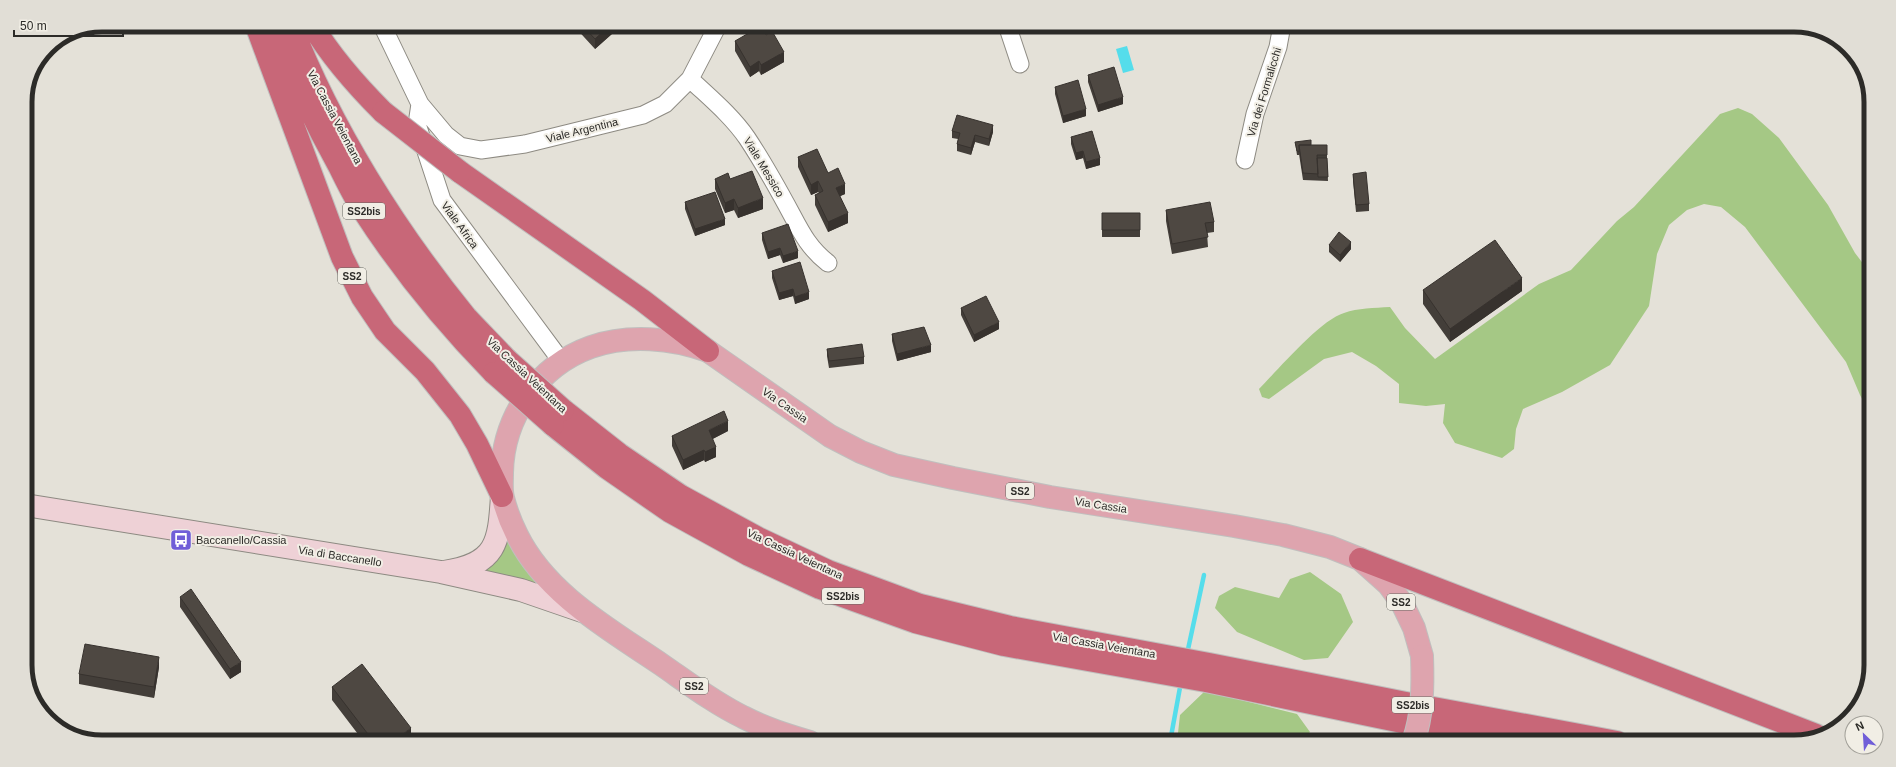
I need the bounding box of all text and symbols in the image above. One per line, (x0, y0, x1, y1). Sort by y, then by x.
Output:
scale bar (14, 12, 123, 38)
text: 50 m (20, 19, 47, 33)
street label: Via dei Formalicchi (1245, 46, 1283, 138)
street label: Via Cassia Veientana (305, 68, 365, 167)
street label: Viale Argentina (545, 115, 620, 145)
street label: Viale Messico (741, 135, 787, 199)
street label: Viale Africa (439, 199, 481, 251)
road number: SS2bis (343, 203, 385, 219)
road number: SS2 (338, 268, 366, 284)
street label: Via Cassia Veientana (485, 335, 570, 416)
street label: Via Cassia (760, 385, 811, 425)
road number: SS2 (1006, 483, 1034, 499)
street label: Via Cassia (1074, 495, 1129, 515)
bus stop icon: Baccanello/Cassia (168, 527, 194, 553)
street label: Via Cassia Veientana (745, 527, 846, 582)
place label: Baccanello/Cassia (196, 534, 287, 546)
street label: Via di Baccanello (297, 543, 383, 569)
road number: SS2bis (822, 588, 864, 604)
road number: SS2 (1387, 594, 1415, 610)
street label: Via Cassia Veientana (1052, 630, 1157, 660)
road number: SS2 (680, 678, 708, 694)
road number: SS2bis (1392, 697, 1434, 713)
north arrow (1844, 715, 1884, 755)
text: N (1854, 719, 1866, 733)

